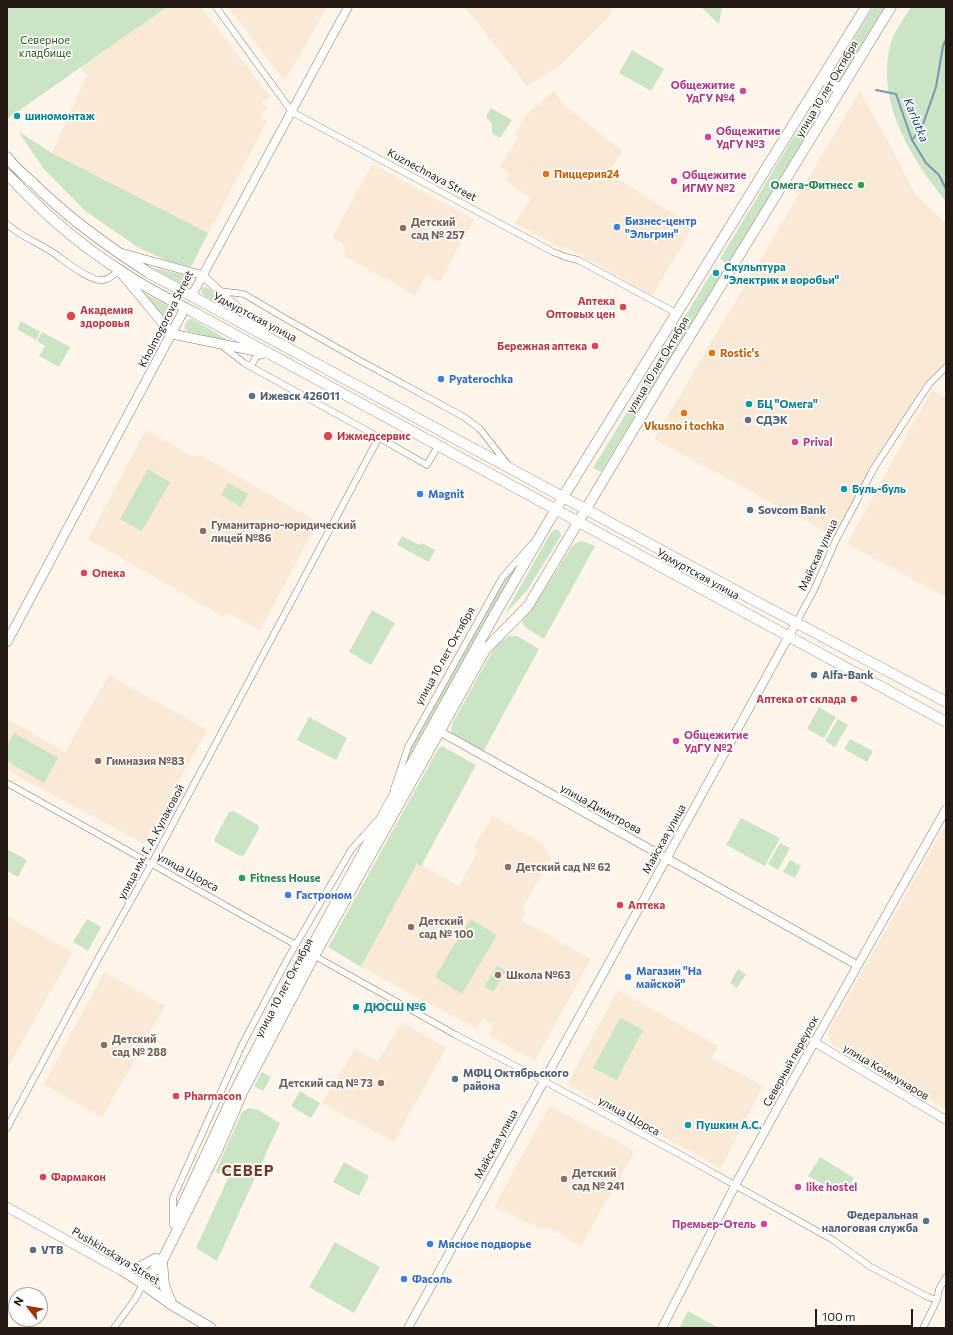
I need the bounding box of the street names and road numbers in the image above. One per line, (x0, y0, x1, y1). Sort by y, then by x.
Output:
street label: улица 10 лет Октября (793, 38, 861, 140)
street label: Kuznechnaya Street (385, 146, 479, 204)
street label: Kholmogorova Street (136, 268, 196, 370)
street label: Удмуртская улица (211, 289, 299, 345)
street label: улица 10 лет Октября (624, 314, 692, 416)
street label: Майская улица (796, 517, 840, 593)
street label: Удмуртская улица (654, 546, 742, 602)
street label: улица 10 лет Октября (412, 605, 478, 707)
street label: улица Димитрова (558, 781, 644, 837)
street label: улица им. Г. А. Кулаковой (115, 782, 187, 902)
street label: Майская улица (639, 802, 689, 876)
street label: улица Щорса (155, 850, 221, 894)
street label: улица 10 лет Октября (252, 936, 316, 1040)
street label: Северный переулок (760, 1013, 822, 1109)
street label: улица Коммунаров (841, 1041, 931, 1103)
street label: улица Щорса (596, 1094, 662, 1138)
street label: Майская улица (471, 1107, 521, 1181)
street label: Pushkinskaya Street (69, 1224, 163, 1288)

